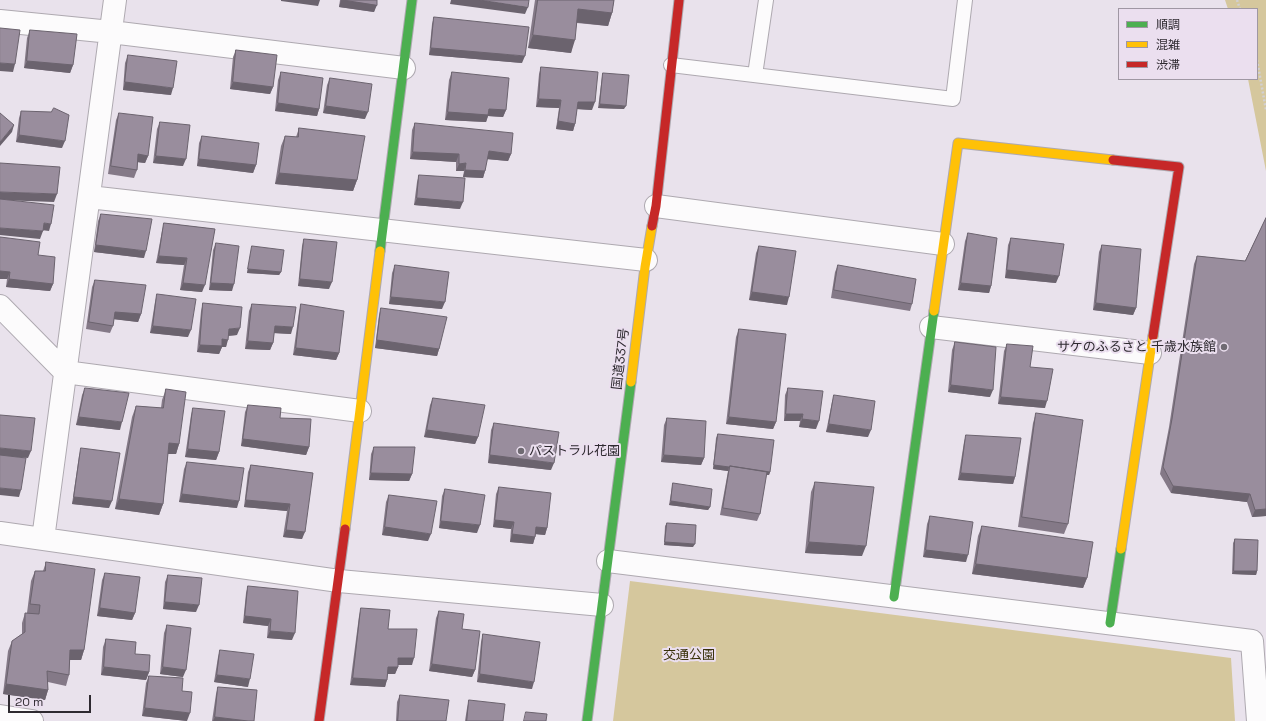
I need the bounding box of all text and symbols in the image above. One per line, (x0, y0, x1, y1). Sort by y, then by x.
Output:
legend (1118, 8, 1258, 80)
text: 順調 (1156, 17, 1180, 33)
text: 混雑 (1156, 37, 1180, 53)
text: 渋滞 (1156, 57, 1180, 73)
street label: 国道337号 (609, 327, 633, 391)
place label: サケのふるさと 千歳水族館 (1057, 339, 1216, 355)
marker: サケのふるさと 千歳水族館 (1219, 342, 1229, 352)
place label: パストラル花園 (529, 443, 620, 459)
marker: パストラル花園 (516, 446, 526, 456)
park label: 交通公園 (663, 647, 715, 663)
scale bar (10, 687, 93, 713)
text: 20 m (15, 694, 43, 710)

